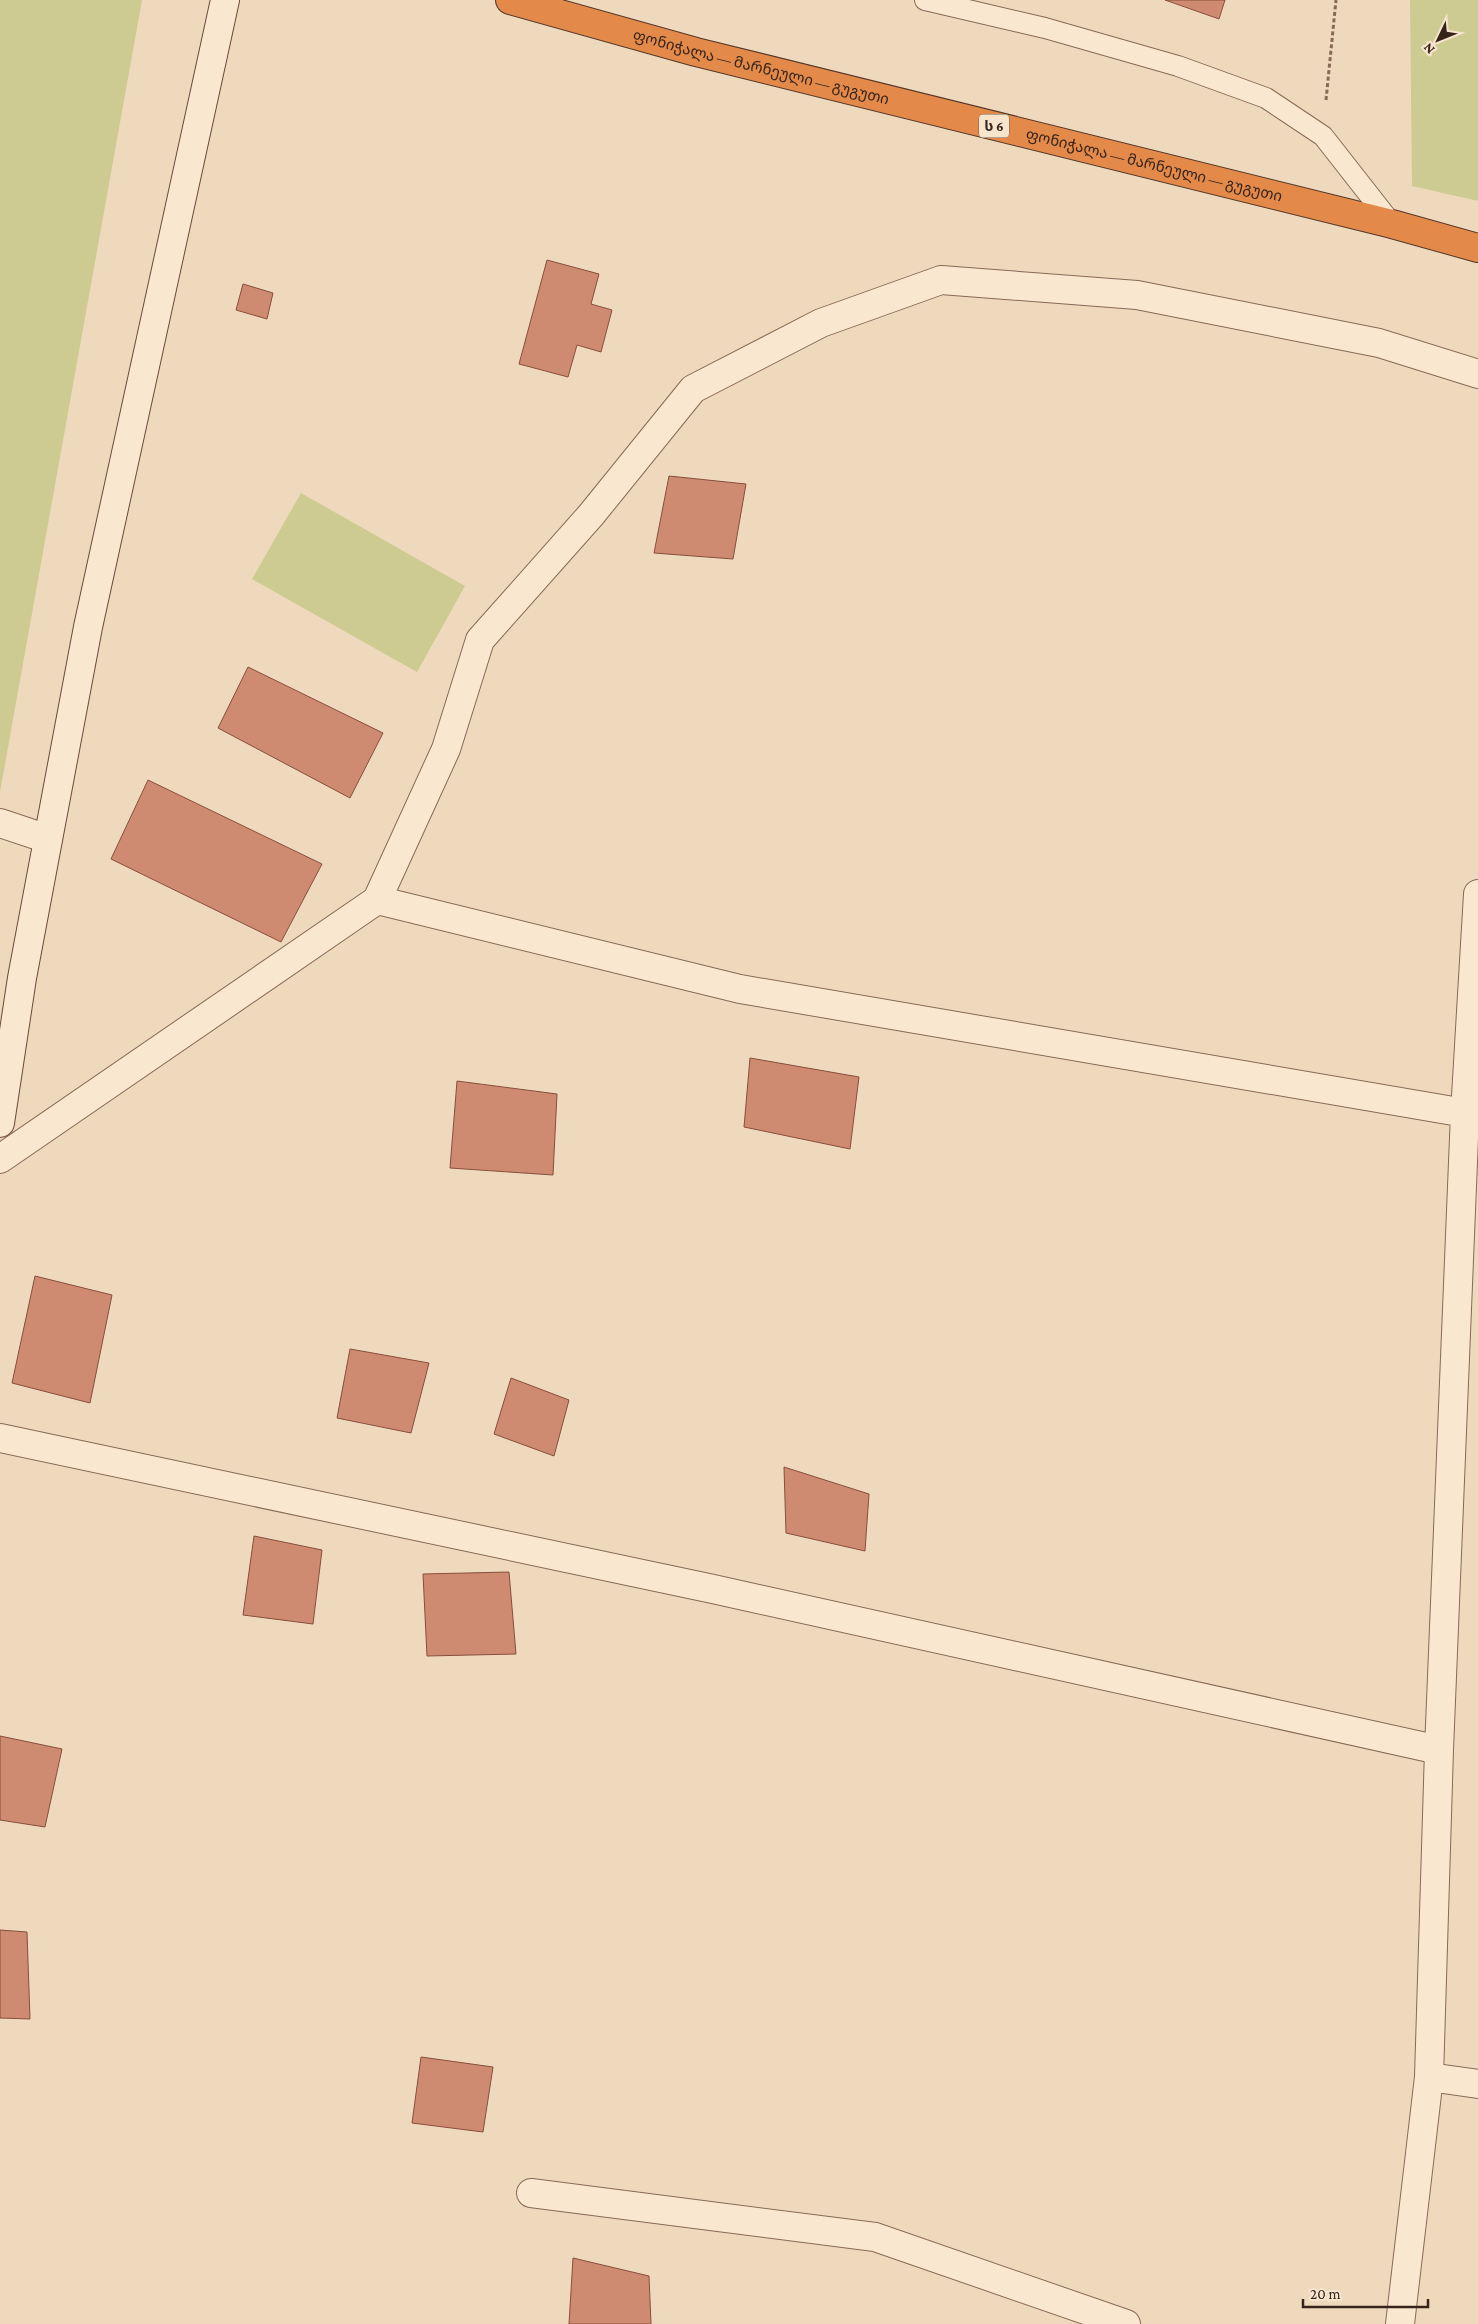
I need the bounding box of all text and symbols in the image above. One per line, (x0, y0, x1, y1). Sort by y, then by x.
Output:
north arrow (1413, 15, 1463, 65)
street label: ფონიჭალა — მარნეული — გუგუთი (631, 27, 891, 107)
text: N (1419, 40, 1438, 58)
road number: ს 6 (979, 114, 1009, 138)
street label: ფონიჭალა — მარნეული — გუგუთი (1024, 126, 1284, 205)
scale bar (1303, 2276, 1428, 2308)
text: 20 m (1310, 2286, 1341, 2302)

